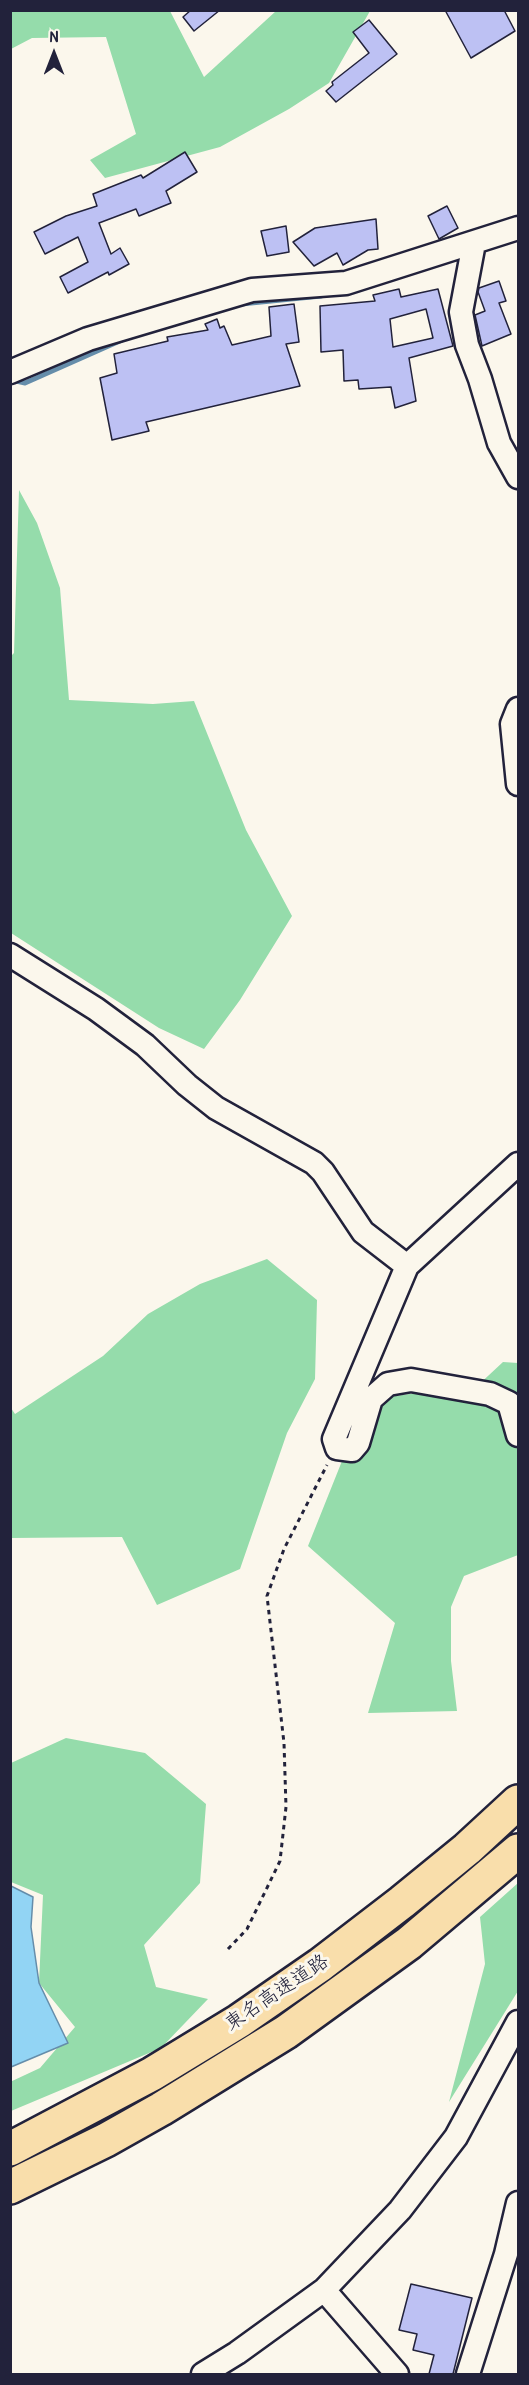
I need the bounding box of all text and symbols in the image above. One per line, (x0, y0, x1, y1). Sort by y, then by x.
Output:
north arrow (24, 24, 84, 84)
text: N (50, 25, 58, 47)
street label: 東名高速道路 (221, 1950, 333, 2036)

